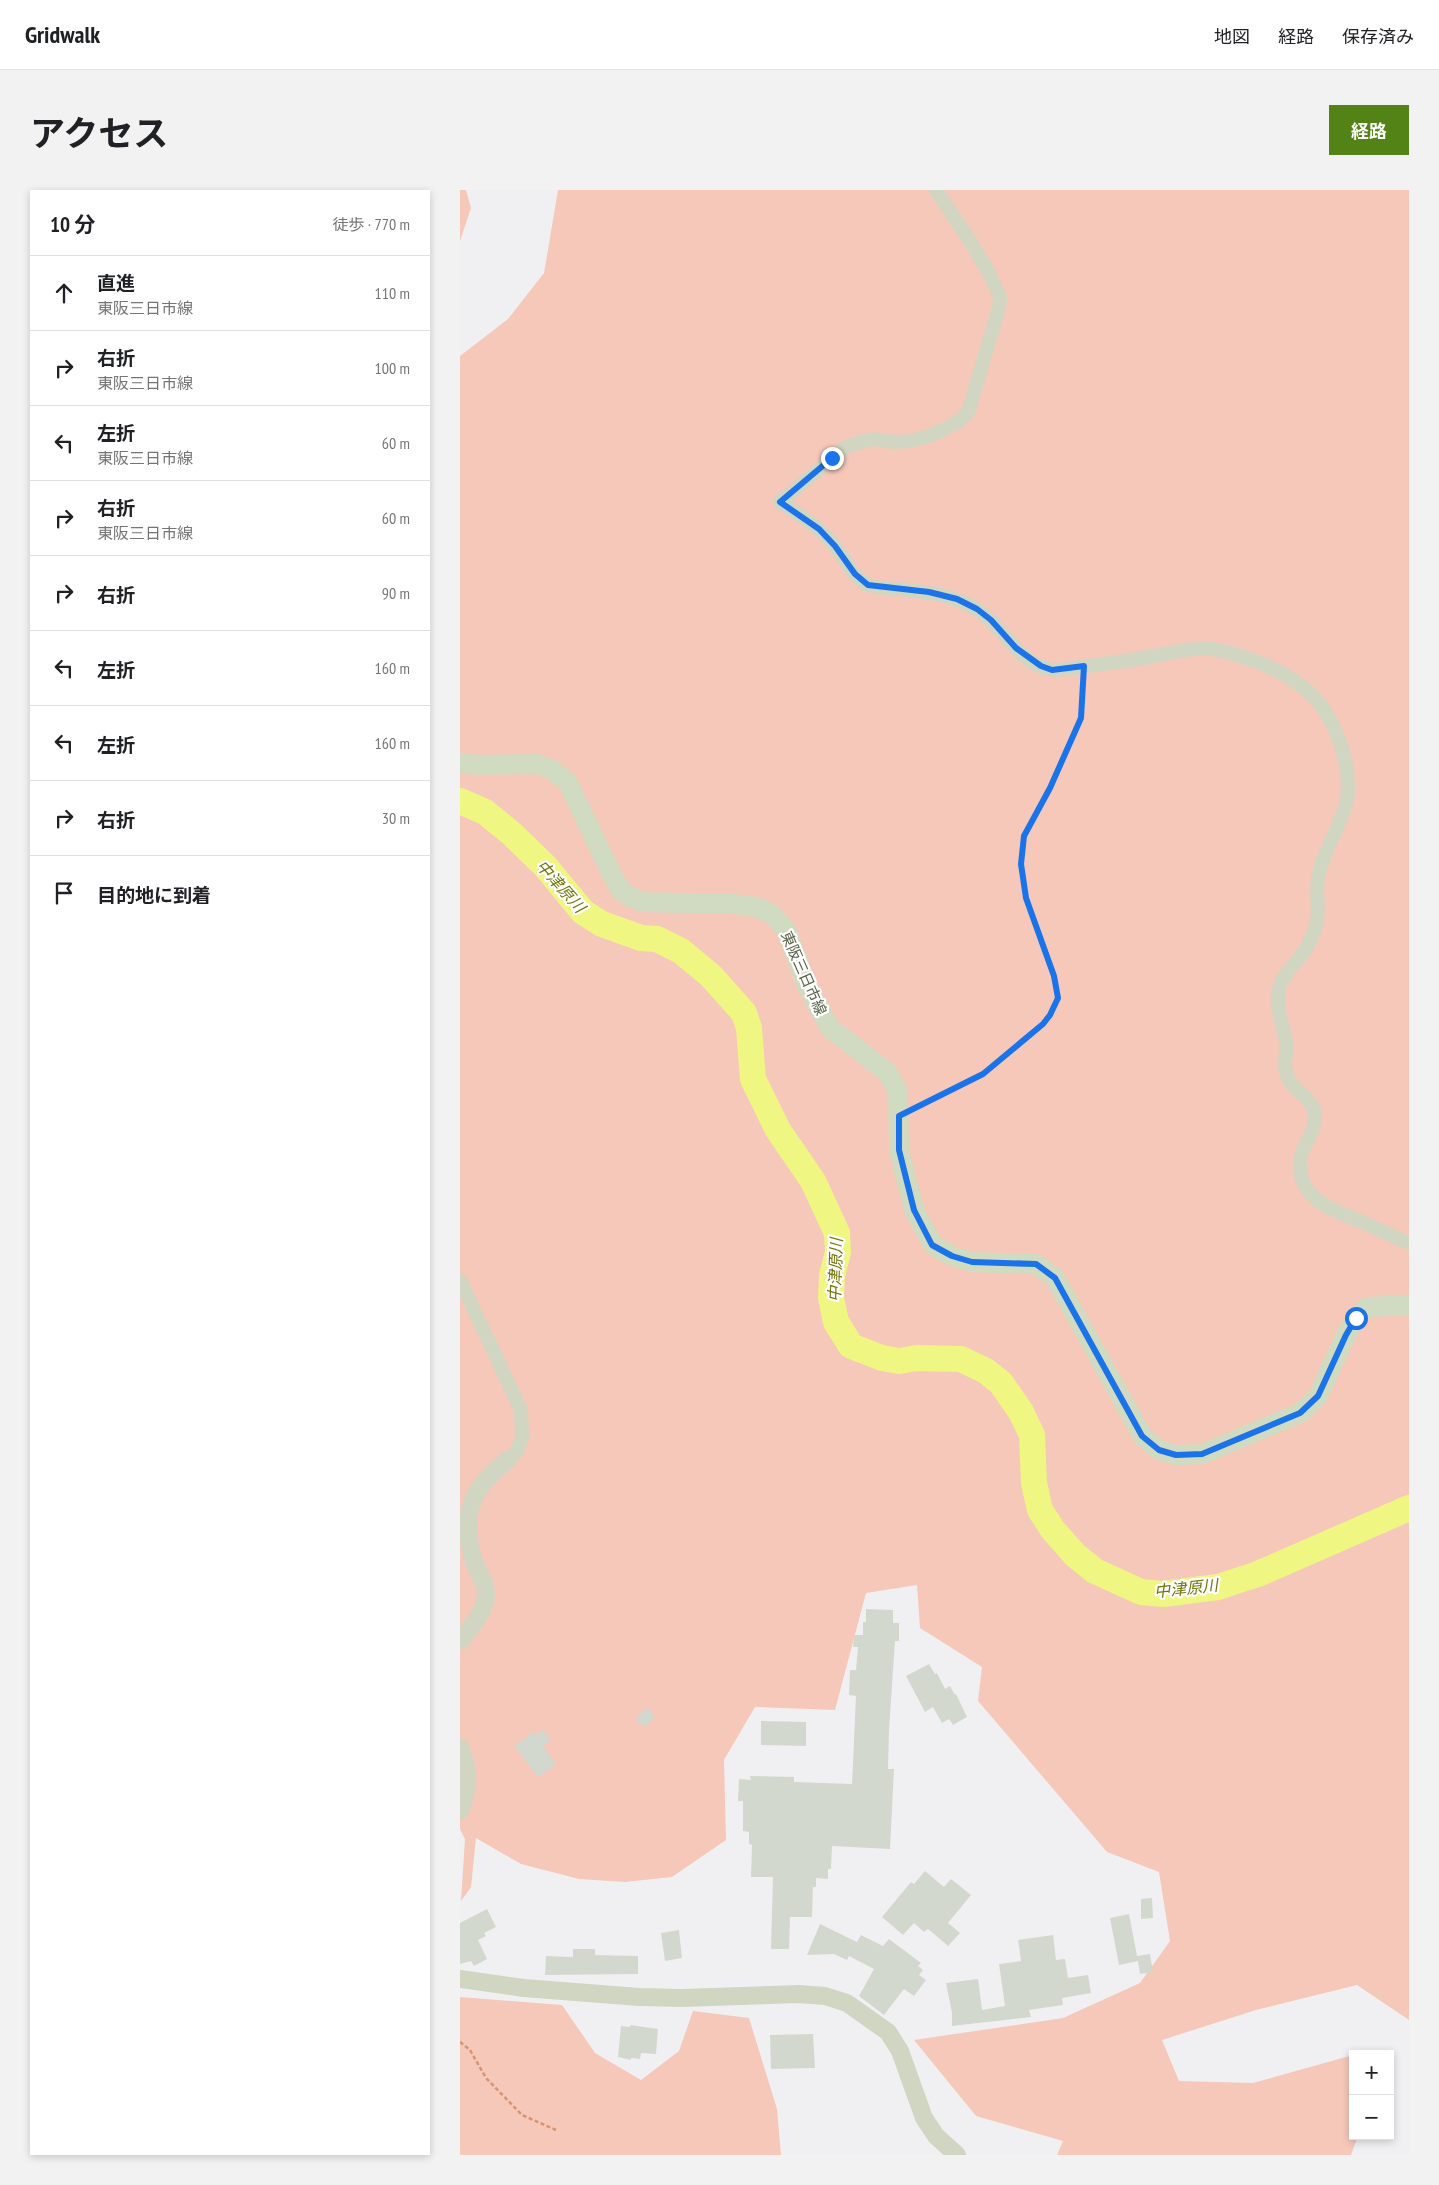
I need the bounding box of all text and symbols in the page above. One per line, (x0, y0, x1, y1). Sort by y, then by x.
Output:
text: Gridwalk (25, 19, 100, 50)
text: 地図 (1214, 25, 1250, 48)
text: 経路 (1278, 25, 1314, 48)
text: 保存済み (1342, 25, 1414, 48)
button: 経路 (1329, 105, 1409, 155)
text: アクセス (30, 110, 168, 156)
text: 10 分 (50, 211, 95, 238)
text: 徒歩 · 770 m (332, 214, 410, 234)
text: 直進 (97, 271, 135, 295)
icon: ahead (50, 279, 78, 307)
text: 110 m (375, 283, 410, 303)
text: 東阪三日市線 (97, 298, 193, 318)
text: 右折 (97, 346, 135, 370)
icon: right (50, 354, 78, 382)
text: 100 m (375, 358, 410, 378)
text: 東阪三日市線 (97, 373, 193, 393)
text: 左折 (97, 421, 135, 445)
icon: left (50, 429, 78, 457)
text: 60 m (382, 433, 410, 453)
route end (821, 447, 844, 470)
text: 東阪三日市線 (97, 448, 193, 468)
text: 右折 (97, 496, 135, 520)
icon: right (50, 504, 78, 532)
text: 60 m (382, 508, 410, 528)
text: 東阪三日市線 (97, 523, 193, 543)
icon: right (50, 579, 78, 607)
text: 右折 (97, 583, 135, 607)
text: 90 m (382, 583, 410, 603)
icon: left (50, 654, 78, 682)
text: 左折 (97, 658, 135, 682)
text: 160 m (375, 658, 410, 678)
icon: left (50, 729, 78, 757)
text: 左折 (97, 733, 135, 757)
text: 160 m (375, 733, 410, 753)
icon: right (50, 804, 78, 832)
text: 右折 (97, 808, 135, 832)
text: 30 m (382, 808, 410, 828)
water label: 中津原川 (532, 856, 591, 918)
icon: arrive (50, 879, 78, 907)
text: 目的地に到着 (97, 883, 211, 907)
street label: 東阪三日市線 (777, 928, 831, 1018)
water label: 中津原川 (824, 1236, 846, 1302)
route start (1345, 1307, 1368, 1330)
water label: 中津原川 (1153, 1575, 1221, 1601)
map controls (1349, 2050, 1394, 2140)
button: + (1349, 2050, 1394, 2095)
button: − (1349, 2095, 1394, 2140)

